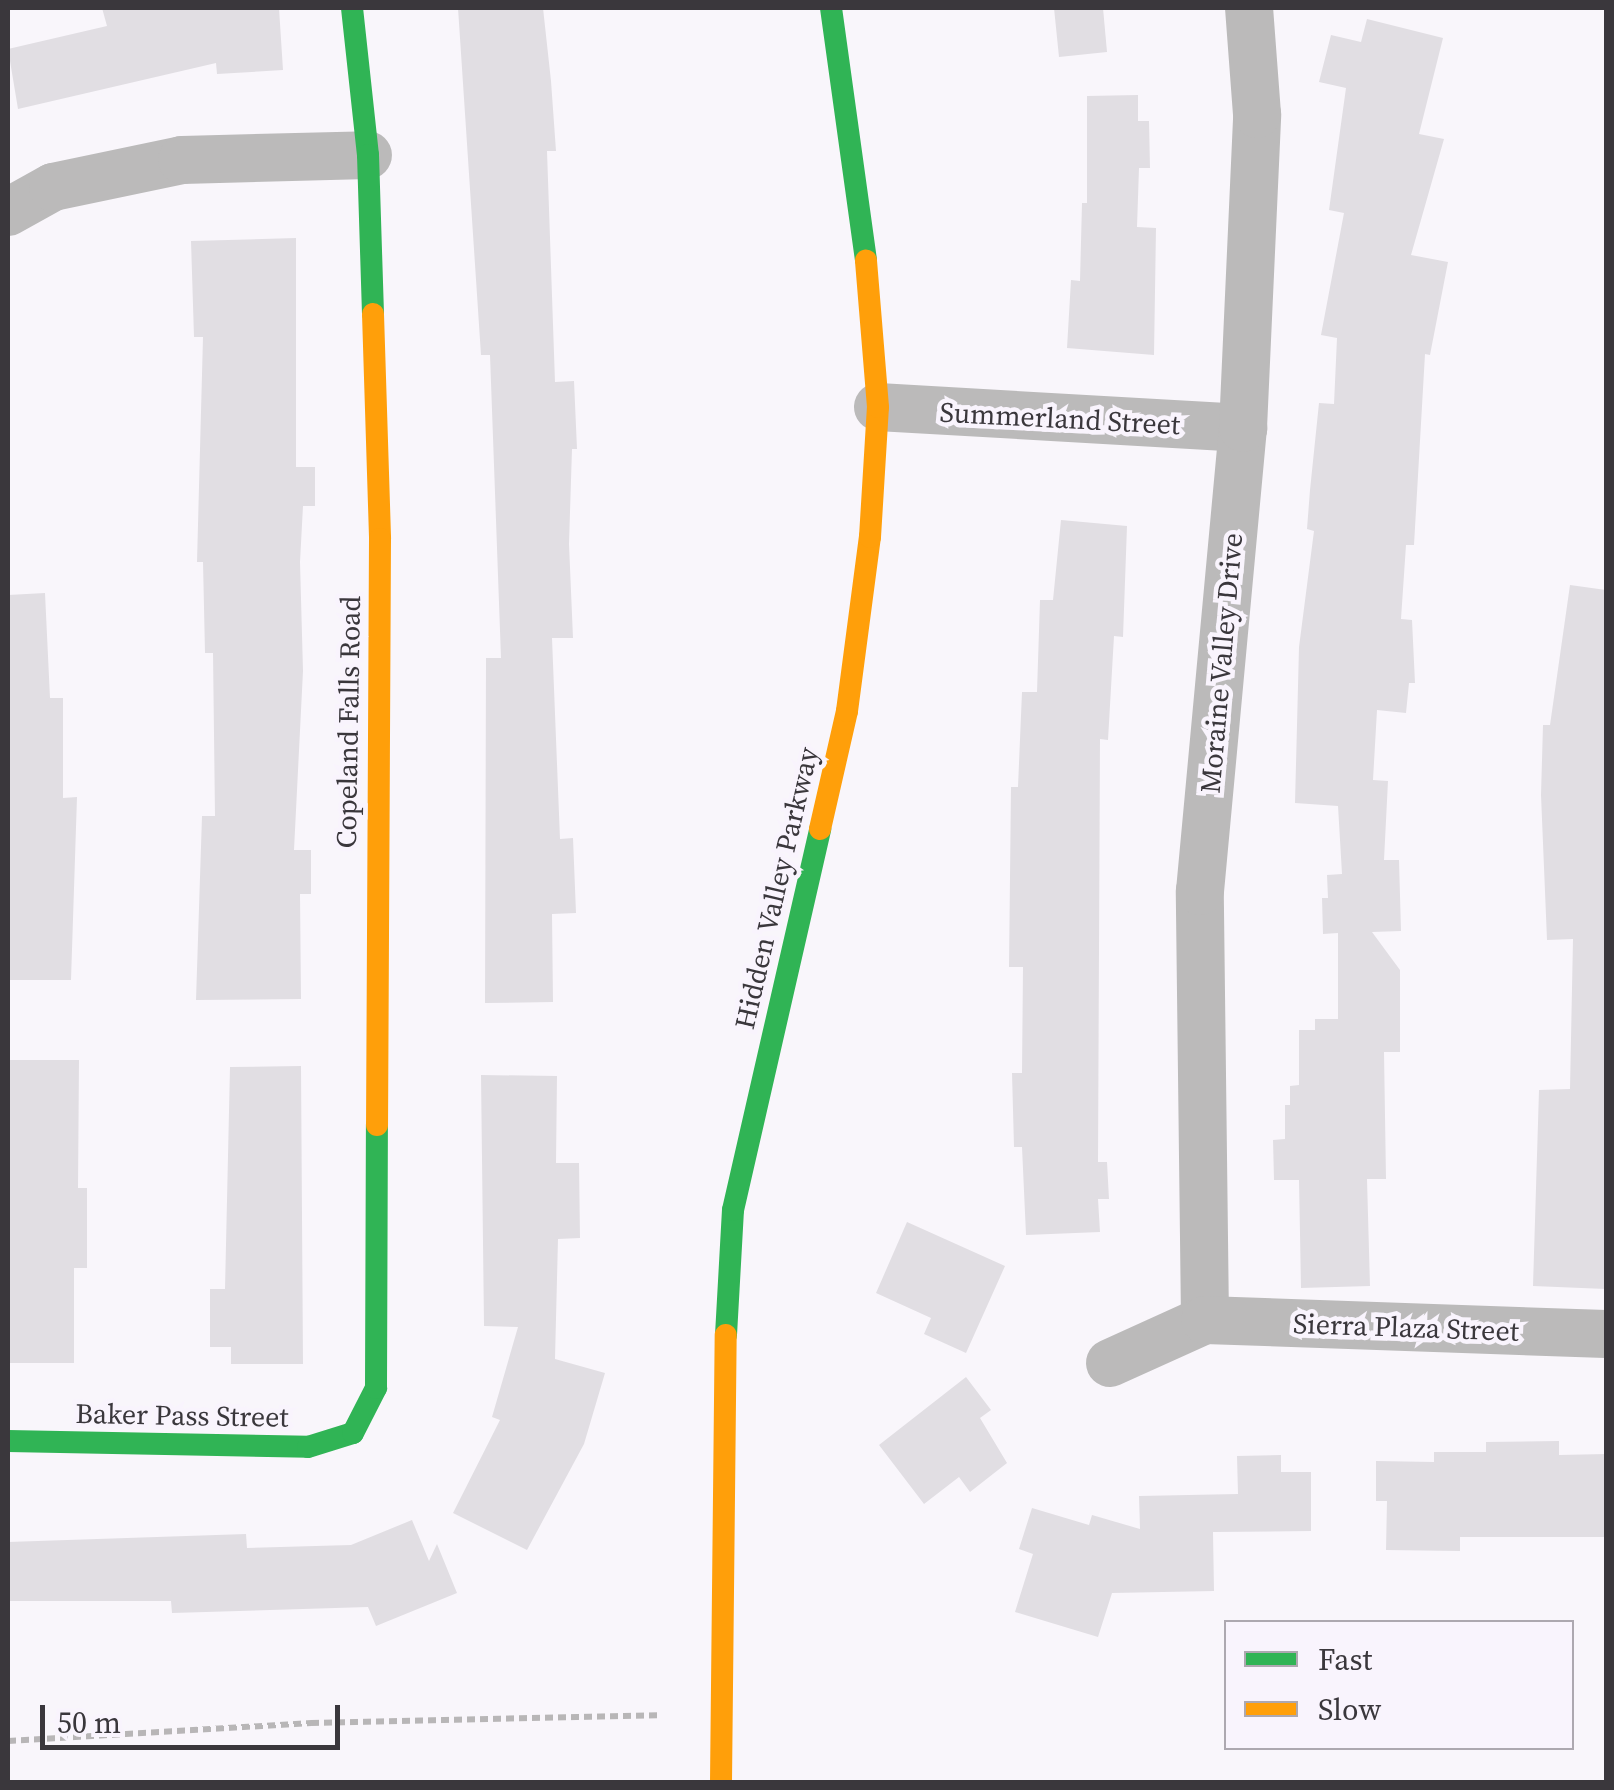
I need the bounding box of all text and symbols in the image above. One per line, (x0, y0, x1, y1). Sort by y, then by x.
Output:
street label: Summerland Street (939, 395, 1181, 441)
street label: Moraine Valley Drive (1193, 531, 1249, 795)
street label: Copeland Falls Road (329, 595, 367, 849)
street label: Hidden Valley Parkway (727, 743, 825, 1033)
street label: Sierra Plaza Street (1293, 1306, 1519, 1348)
street label: Baker Pass Street (75, 1396, 289, 1434)
legend (1224, 1620, 1574, 1750)
text: Fast (1318, 1639, 1372, 1680)
scale bar (45, 1685, 345, 1747)
text: Slow (1318, 1689, 1381, 1730)
text: 50 m (57, 1702, 121, 1743)

